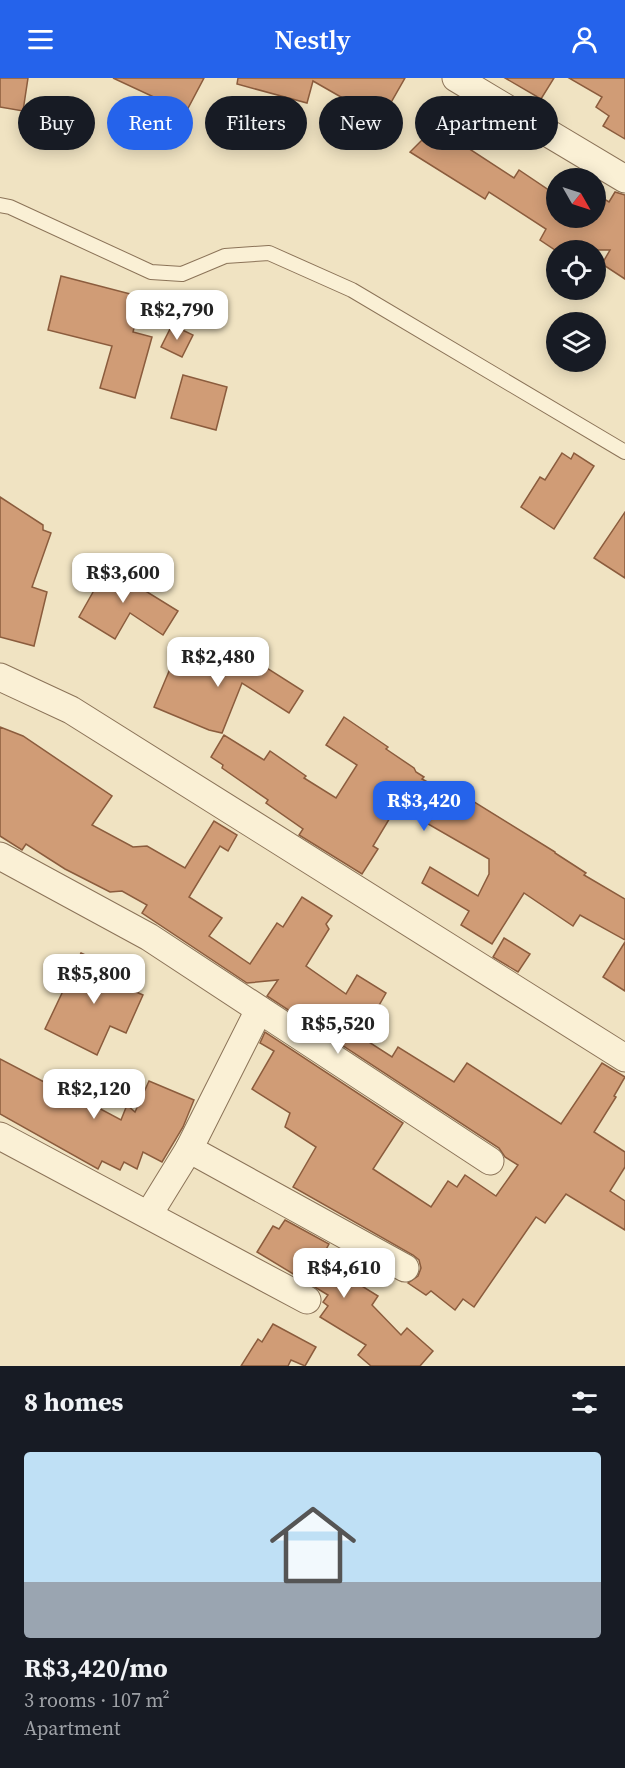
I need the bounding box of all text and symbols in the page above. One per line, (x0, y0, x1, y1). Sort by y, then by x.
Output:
text: Nestly (274, 21, 351, 58)
icon: menu (24, 23, 57, 56)
icon: person (568, 23, 601, 56)
chip: Buy (18, 96, 95, 150)
chip: Rent (107, 96, 193, 150)
chip: Filters (205, 96, 307, 150)
chip: New (319, 96, 403, 150)
chip: Apartment (415, 96, 558, 150)
north arrow (546, 168, 606, 228)
map controls (546, 168, 606, 372)
button: locate (546, 240, 606, 300)
pin: R$2,790 (122, 290, 232, 341)
text: R$2,790 (140, 295, 214, 323)
button: layers (546, 312, 606, 372)
pin: R$3,600 (68, 553, 178, 604)
text: R$3,600 (86, 558, 160, 586)
pin: R$2,480 (163, 637, 273, 688)
text: R$2,480 (181, 642, 255, 670)
pin: R$3,420 (369, 781, 479, 832)
text: R$3,420 (387, 786, 461, 814)
pin: R$5,800 (39, 954, 149, 1005)
text: R$5,800 (57, 959, 131, 987)
pin: R$5,520 (283, 1004, 393, 1055)
text: R$5,520 (301, 1009, 375, 1037)
pin: R$2,120 (39, 1069, 149, 1120)
text: R$2,120 (57, 1074, 131, 1102)
pin: R$4,610 (289, 1248, 399, 1299)
text: R$4,610 (307, 1253, 381, 1281)
text: 8 homes (24, 1384, 123, 1420)
icon: filters (568, 1386, 601, 1419)
icon: home (259, 1491, 367, 1599)
text: R$3,420/mo (24, 1650, 168, 1686)
text: 3 rooms · 107 m² (24, 1686, 170, 1714)
text: Apartment (24, 1714, 121, 1742)

